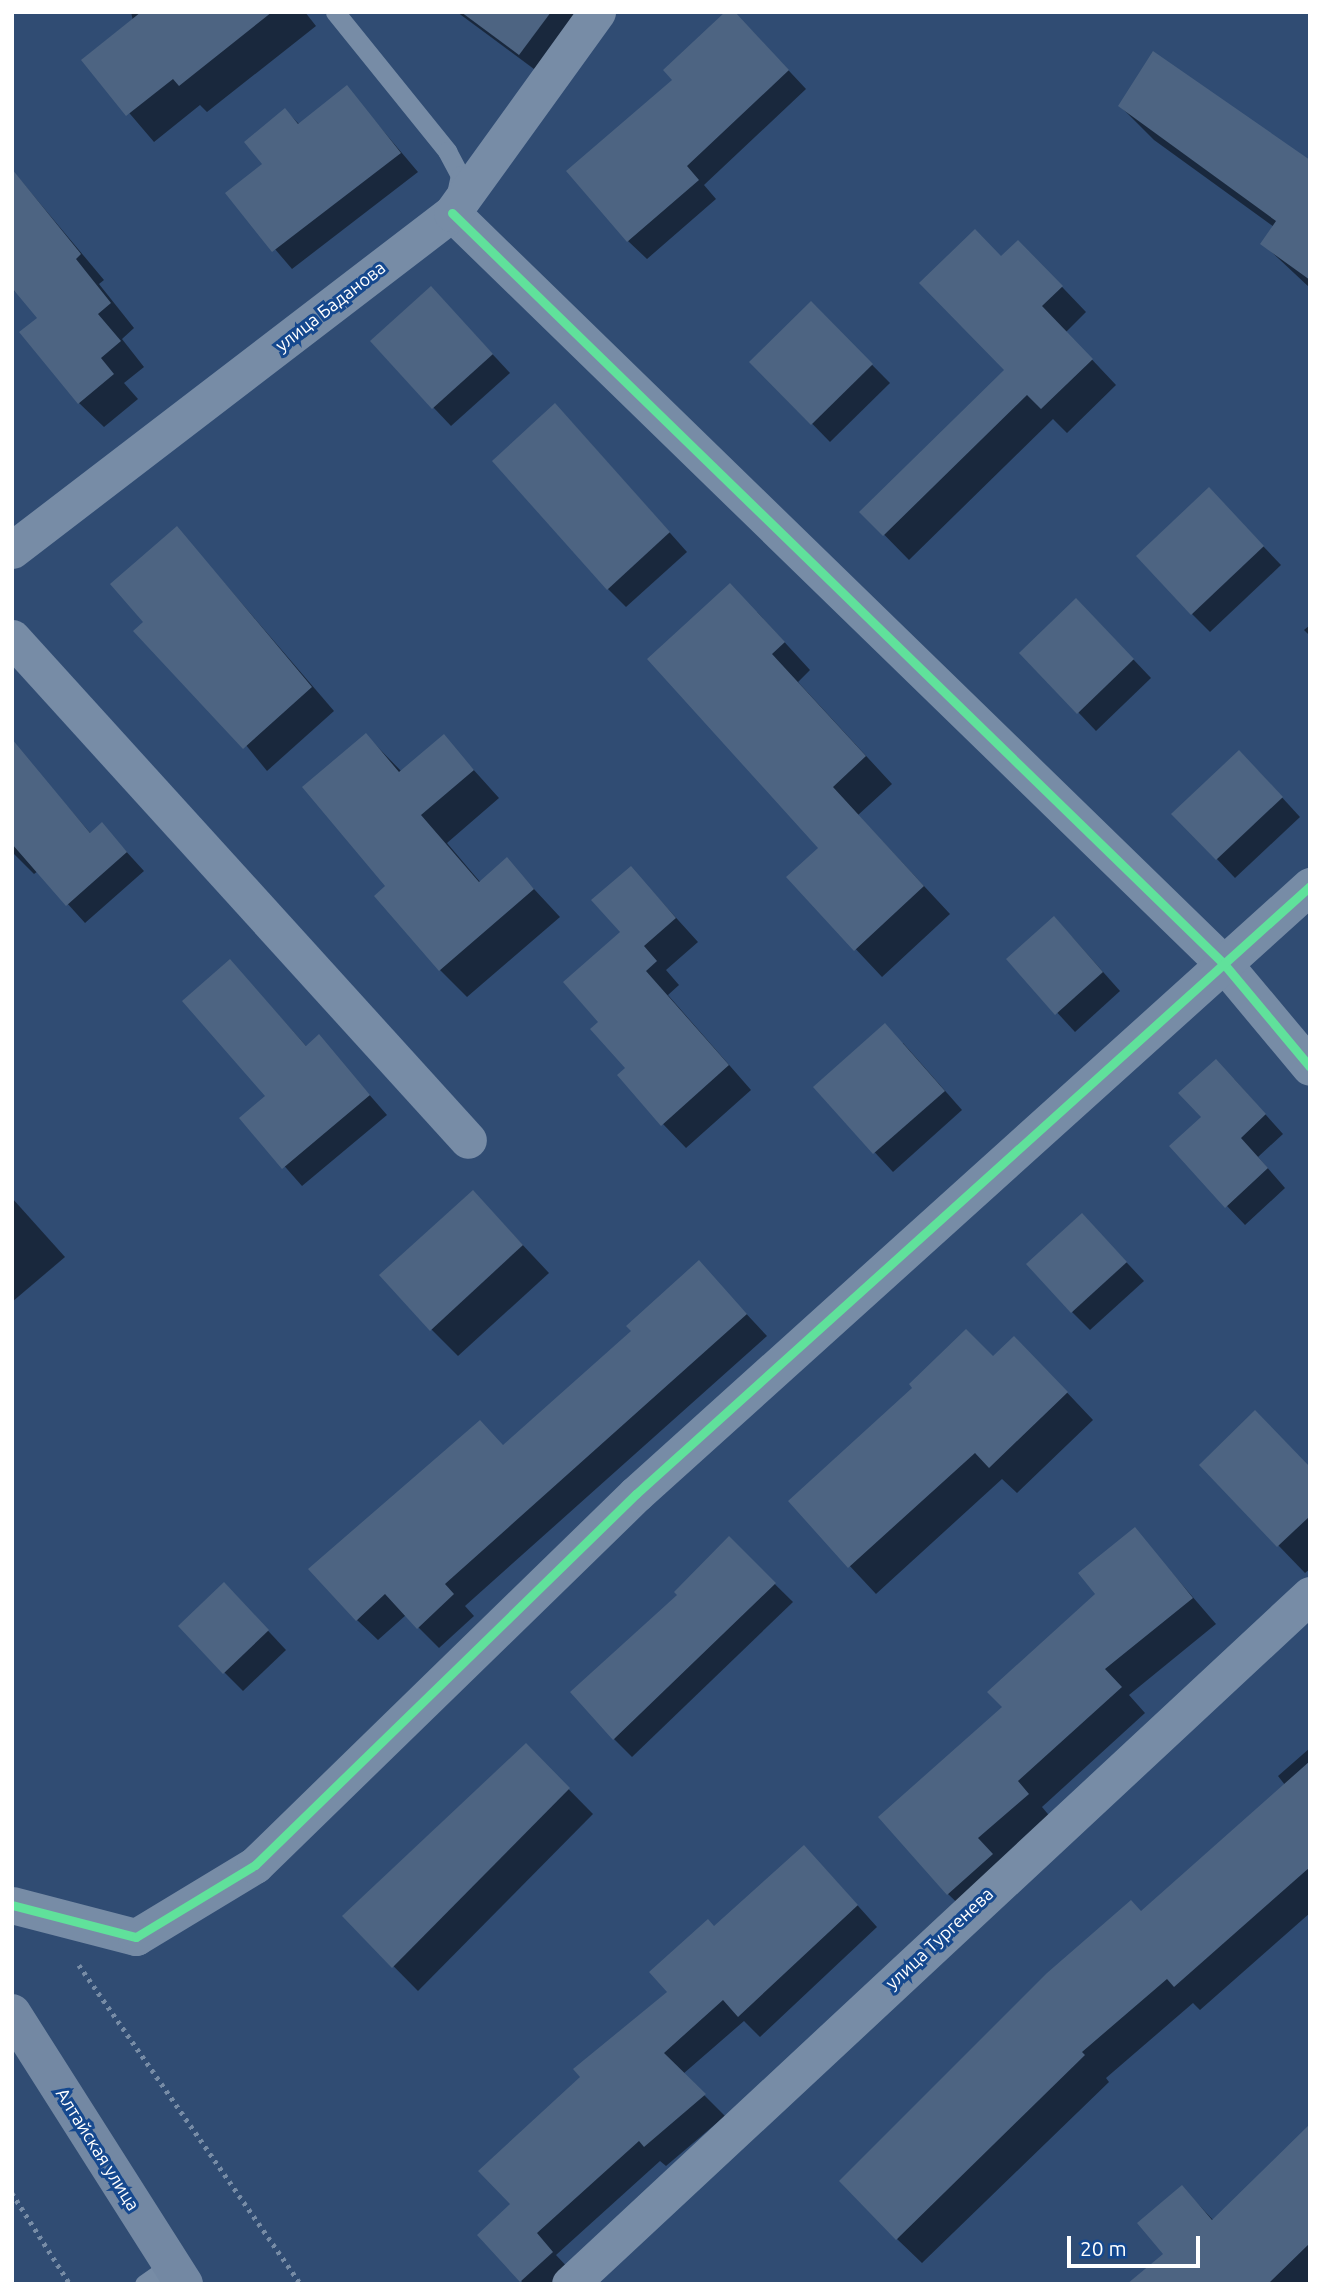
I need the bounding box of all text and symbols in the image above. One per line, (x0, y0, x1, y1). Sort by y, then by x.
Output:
street label: улица Баданова (271, 256, 389, 356)
street label: улица Тургенева (881, 1883, 997, 1993)
street label: Алтайская улица (52, 2084, 144, 2214)
scale bar (1070, 2222, 1203, 2266)
text: 20 m (1080, 2236, 1127, 2260)

